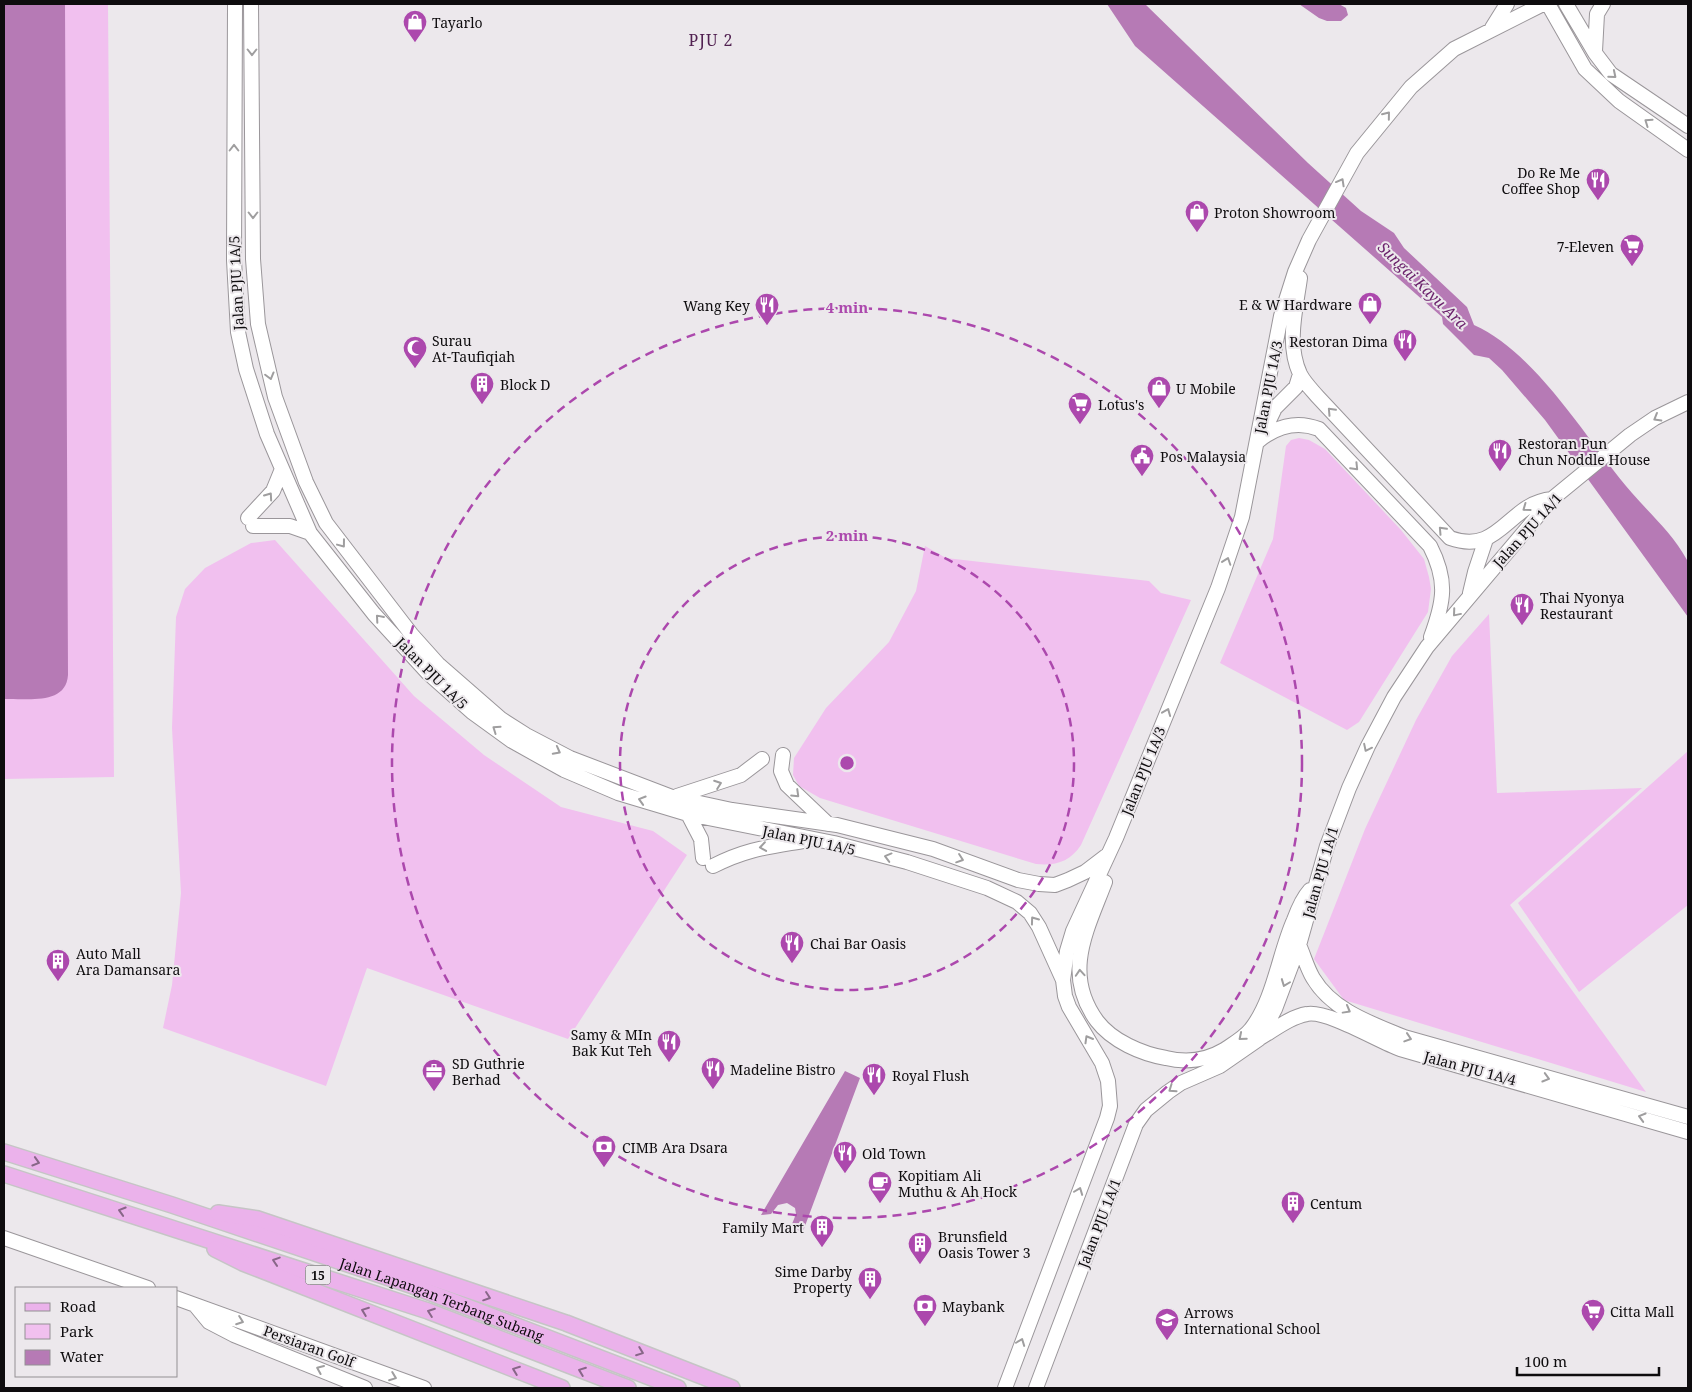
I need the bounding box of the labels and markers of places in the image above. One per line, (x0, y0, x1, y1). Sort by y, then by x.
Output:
shop icon: Tayarlo (402, 9, 428, 43)
place label: Tayarlo (432, 13, 483, 32)
place label: Do Re Me Coffee Shop (1502, 163, 1580, 198)
restaurant icon: Do Re Me Coffee Shop (1585, 167, 1611, 201)
shop icon: Proton Showroom (1184, 199, 1210, 233)
place label: Proton Showroom (1214, 203, 1335, 222)
supermarket icon: 7-Eleven (1619, 233, 1645, 267)
place label: 7-Eleven (1557, 237, 1614, 256)
shop icon: E & W Hardware (1357, 291, 1383, 325)
restaurant icon: Wang Key (754, 292, 780, 326)
place label: E & W Hardware (1239, 295, 1352, 314)
place label: Wang Key (683, 296, 750, 315)
restaurant icon: Restoran Dima (1392, 328, 1418, 362)
place label: Surau At-Taufiqiah (432, 331, 515, 366)
place label: Restoran Dima (1289, 332, 1388, 351)
mosque icon: Surau At-Taufiqiah (402, 335, 428, 369)
building icon: Block D (469, 371, 495, 405)
place label: Block D (500, 375, 550, 394)
shop icon: U Mobile (1146, 375, 1172, 409)
place label: U Mobile (1176, 379, 1236, 398)
supermarket icon: Lotus's (1067, 391, 1093, 425)
place label: Lotus's (1098, 395, 1144, 414)
place label: Restoran Pun Chun Noddle House (1518, 434, 1650, 469)
restaurant icon: Restoran Pun Chun Noddle House (1487, 438, 1513, 472)
public building icon: Pos Malaysia (1129, 443, 1155, 477)
place label: Pos Malaysia (1160, 447, 1246, 466)
place label: Thai Nyonya Restaurant (1540, 588, 1625, 623)
restaurant icon: Thai Nyonya Restaurant (1509, 592, 1535, 626)
centre of rings (838, 754, 856, 772)
restaurant icon: Chai Bar Oasis (779, 930, 805, 964)
place label: Chai Bar Oasis (810, 934, 906, 953)
place label: Auto Mall Ara Damansara (76, 944, 180, 979)
building icon: Auto Mall Ara Damansara (45, 948, 71, 982)
place label: Samy & MIn Bak Kut Teh (571, 1025, 652, 1060)
restaurant icon: Samy & MIn Bak Kut Teh (656, 1029, 682, 1063)
place label: SD Guthrie Berhad (452, 1054, 525, 1089)
restaurant icon: Madeline Bistro (700, 1056, 726, 1090)
office icon: SD Guthrie Berhad (421, 1058, 447, 1092)
place label: Madeline Bistro (730, 1060, 836, 1079)
restaurant icon: Royal Flush (861, 1062, 887, 1096)
place label: Royal Flush (892, 1066, 970, 1085)
bank icon: CIMB Ara Dsara (591, 1134, 617, 1168)
place label: CIMB Ara Dsara (622, 1138, 728, 1157)
restaurant icon: Old Town (832, 1140, 858, 1174)
place label: Old Town (862, 1144, 926, 1163)
place label: Kopitiam Ali Muthu & Ah Hock (898, 1166, 1018, 1201)
cafe icon: Kopitiam Ali Muthu & Ah Hock (867, 1170, 893, 1204)
building icon: Centum (1280, 1190, 1306, 1224)
place label: Centum (1310, 1194, 1362, 1213)
building icon: Family Mart (809, 1214, 835, 1248)
place label: Family Mart (722, 1218, 804, 1237)
place label: Brunsfield Oasis Tower 3 (938, 1227, 1031, 1262)
building icon: Brunsfield Oasis Tower 3 (907, 1231, 933, 1265)
place label: Sime Darby Property (775, 1262, 852, 1297)
building icon: Sime Darby Property (857, 1266, 883, 1300)
bank icon: Maybank (912, 1293, 938, 1327)
place label: Maybank (942, 1297, 1005, 1316)
supermarket icon: Citta Mall (1580, 1298, 1606, 1332)
place label: Citta Mall (1610, 1302, 1675, 1321)
place label: Arrows International School (1184, 1303, 1321, 1338)
school or university icon: Arrows International School (1154, 1307, 1180, 1341)

